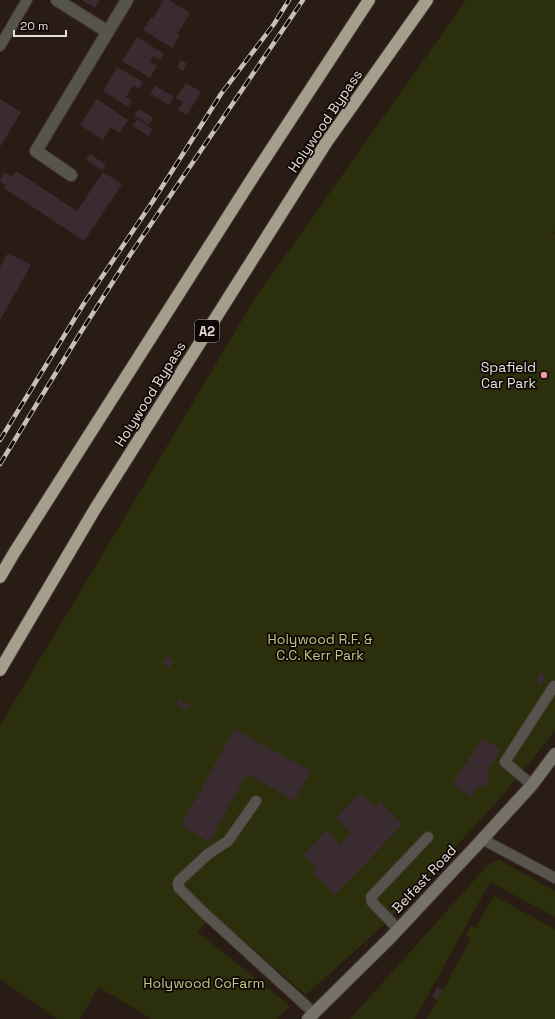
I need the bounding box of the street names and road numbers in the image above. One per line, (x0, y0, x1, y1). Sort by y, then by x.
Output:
street label: Holywood Bypass (284, 66, 366, 176)
road number: A2 (195, 320, 219, 342)
street label: Holywood Bypass (110, 338, 190, 450)
street label: Belfast Road (388, 841, 460, 917)

